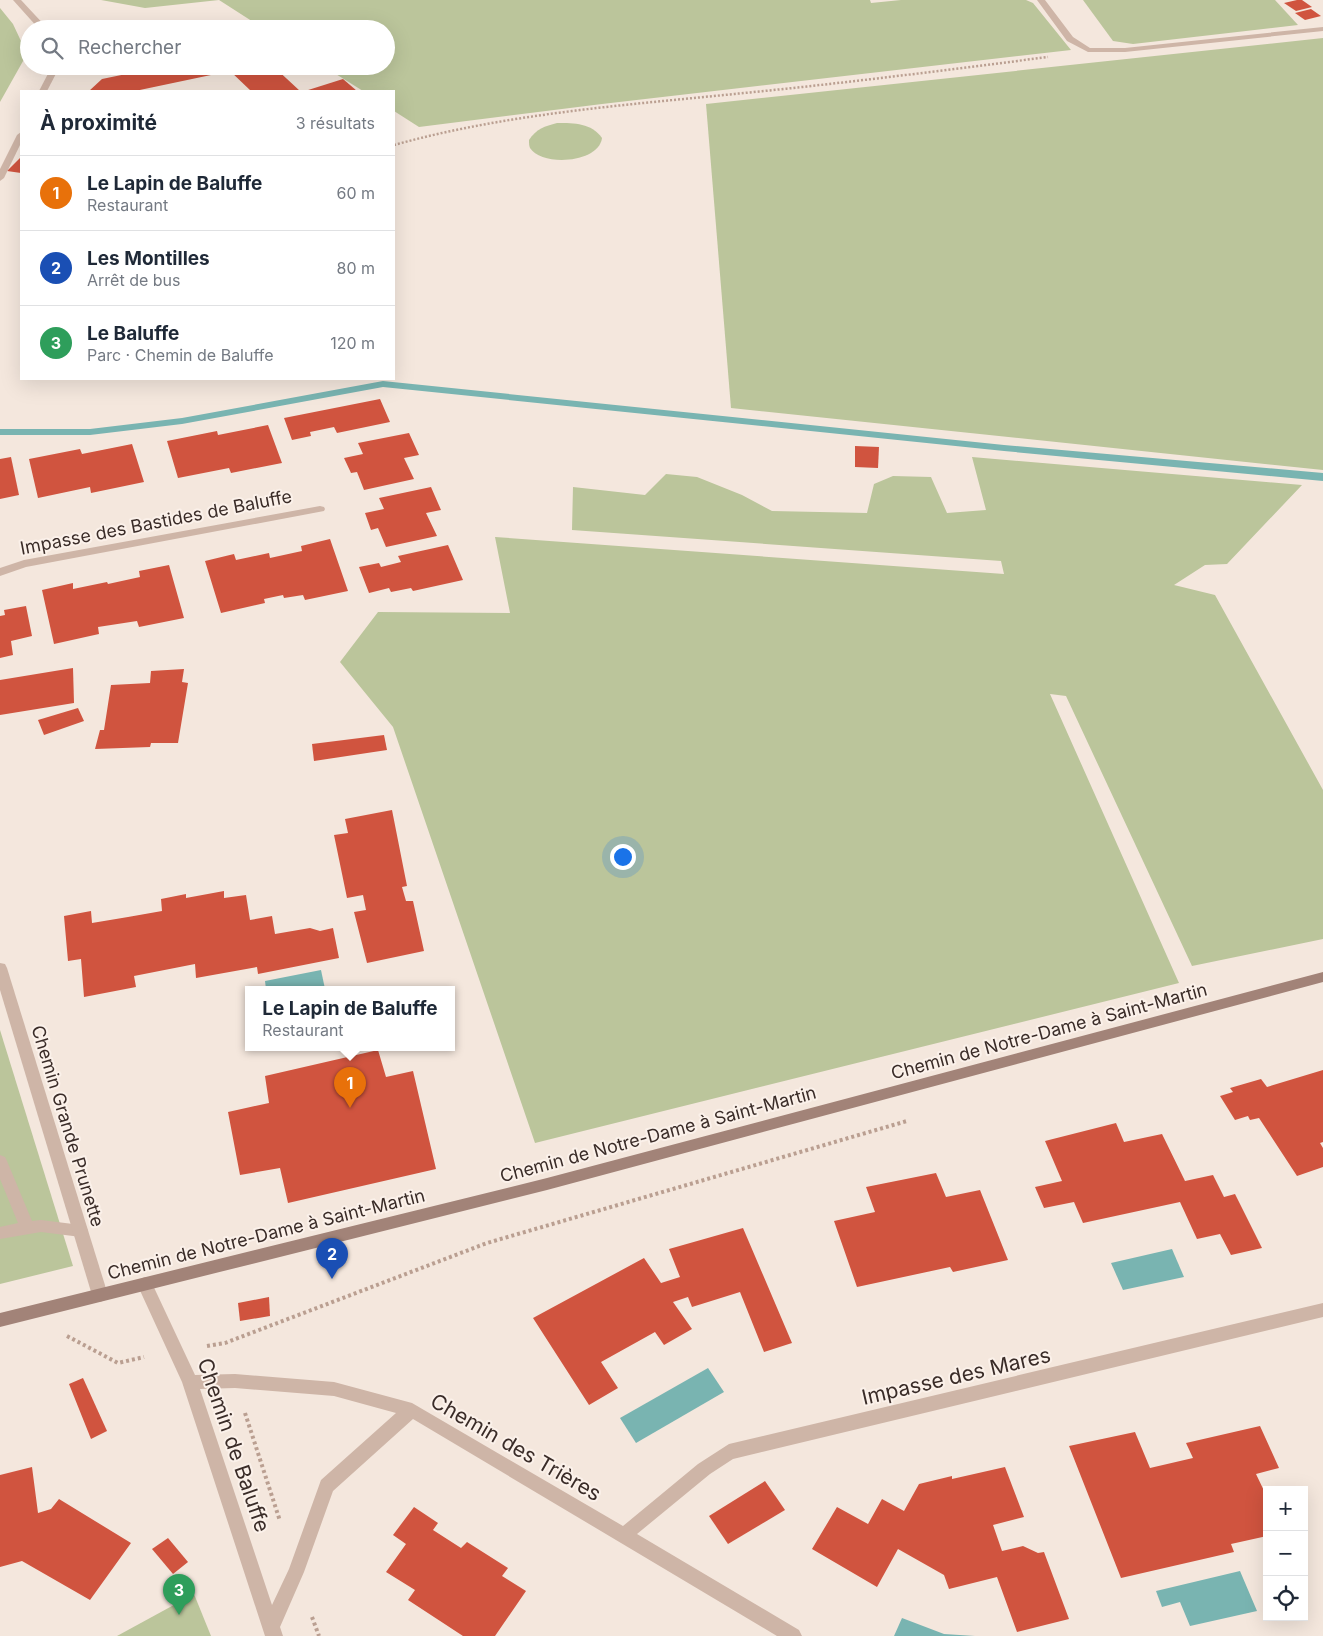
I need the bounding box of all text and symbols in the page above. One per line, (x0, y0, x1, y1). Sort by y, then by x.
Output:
search box (20, 20, 395, 75)
icon: search (38, 34, 66, 62)
text: Rechercher (78, 36, 181, 59)
text: À proximité (40, 110, 157, 135)
text: 3 résultats (296, 113, 375, 133)
text: Le Lapin de Baluffe (87, 172, 262, 195)
text: 1 (53, 183, 59, 203)
text: 60 m (336, 183, 375, 203)
text: Restaurant (87, 195, 168, 215)
text: Les Montilles (87, 247, 210, 270)
text: 2 (51, 258, 61, 278)
text: 80 m (336, 258, 375, 278)
text: Arrêt de bus (87, 270, 180, 290)
text: Le Baluffe (87, 322, 179, 345)
text: 3 (51, 333, 61, 353)
text: 120 m (330, 333, 375, 353)
text: Parc · Chemin de Baluffe (87, 345, 274, 365)
street label: Impasse des Bastides de Baluffe (18, 485, 294, 559)
your location (610, 844, 636, 870)
street label: Chemin de Notre-Dame à Saint-Martin (889, 979, 1209, 1083)
popup (245, 986, 455, 1051)
text: Le Lapin de Baluffe (262, 997, 438, 1020)
text: Restaurant (262, 1020, 344, 1040)
street label: Chemin Grande Prunette (27, 1023, 109, 1229)
pin: 1 (334, 1067, 366, 1108)
street label: Chemin de Notre-Dame à Saint-Martin (498, 1082, 818, 1186)
street label: Chemin de Notre-Dame à Saint-Martin (105, 1184, 427, 1284)
pin: 2 (316, 1238, 348, 1279)
street label: Impasse des Mares (859, 1342, 1053, 1410)
street label: Chemin de Baluffe (193, 1355, 275, 1535)
street label: Chemin des Trières (426, 1388, 606, 1506)
map controls (1263, 1486, 1308, 1621)
button: + (1263, 1486, 1308, 1531)
button: − (1263, 1531, 1308, 1576)
pin: 3 (163, 1574, 195, 1615)
button: locate (1263, 1576, 1308, 1621)

